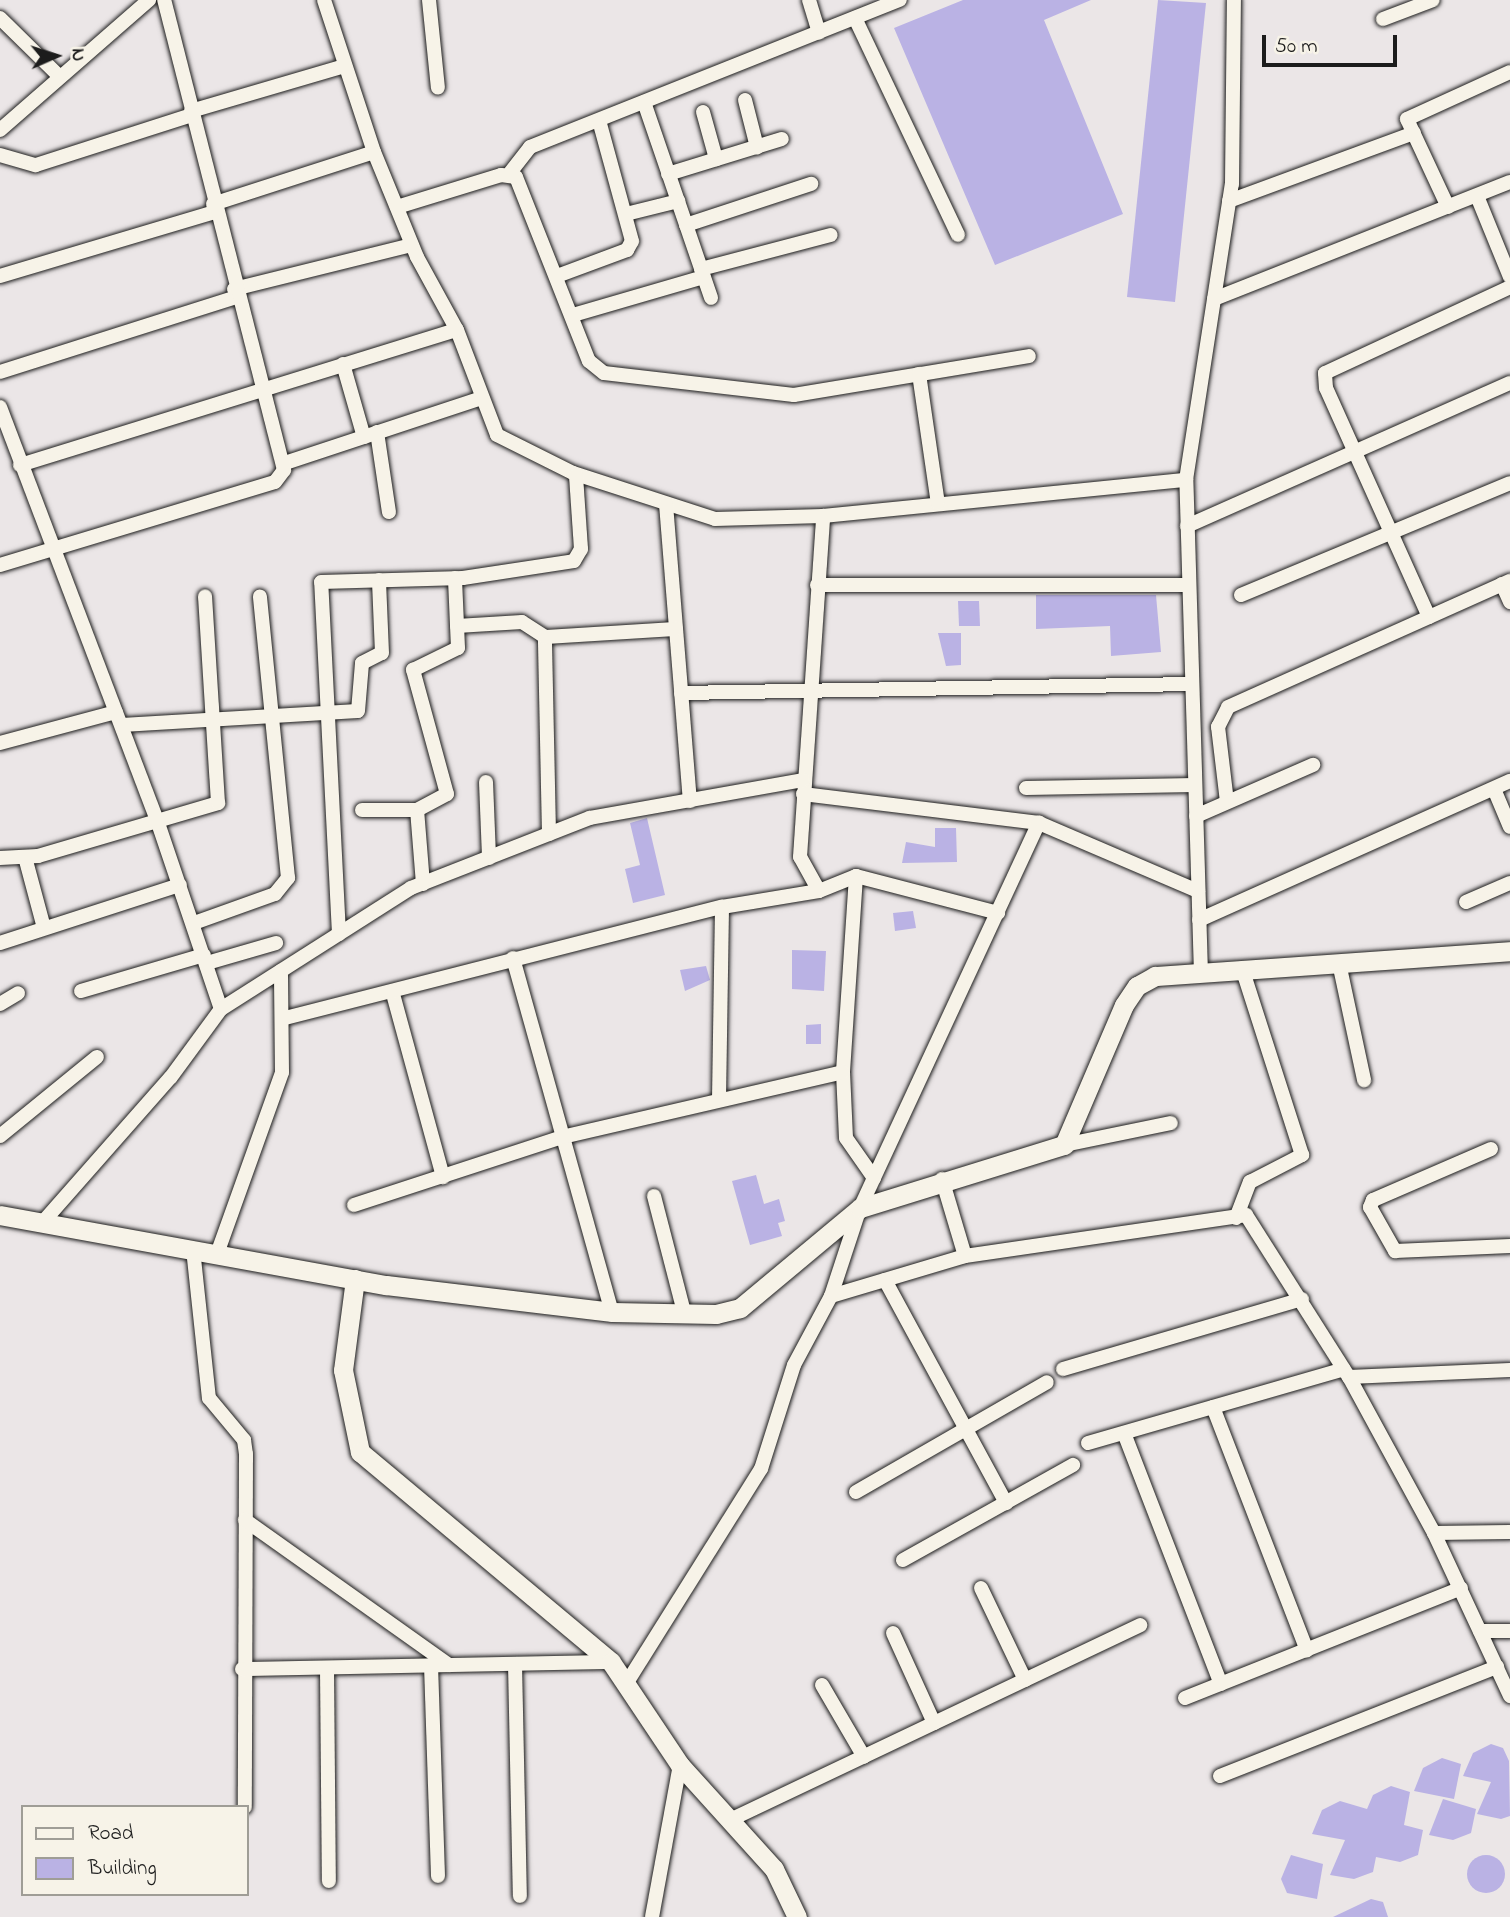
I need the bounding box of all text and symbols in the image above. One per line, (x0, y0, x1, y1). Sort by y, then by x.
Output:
north arrow (21, 21, 91, 91)
scale bar (1265, 21, 1400, 65)
text: 50 m (1275, 32, 1318, 62)
text: N (64, 48, 91, 62)
legend (21, 1805, 248, 1896)
text: Road (88, 1819, 134, 1849)
text: Building (88, 1854, 157, 1884)

